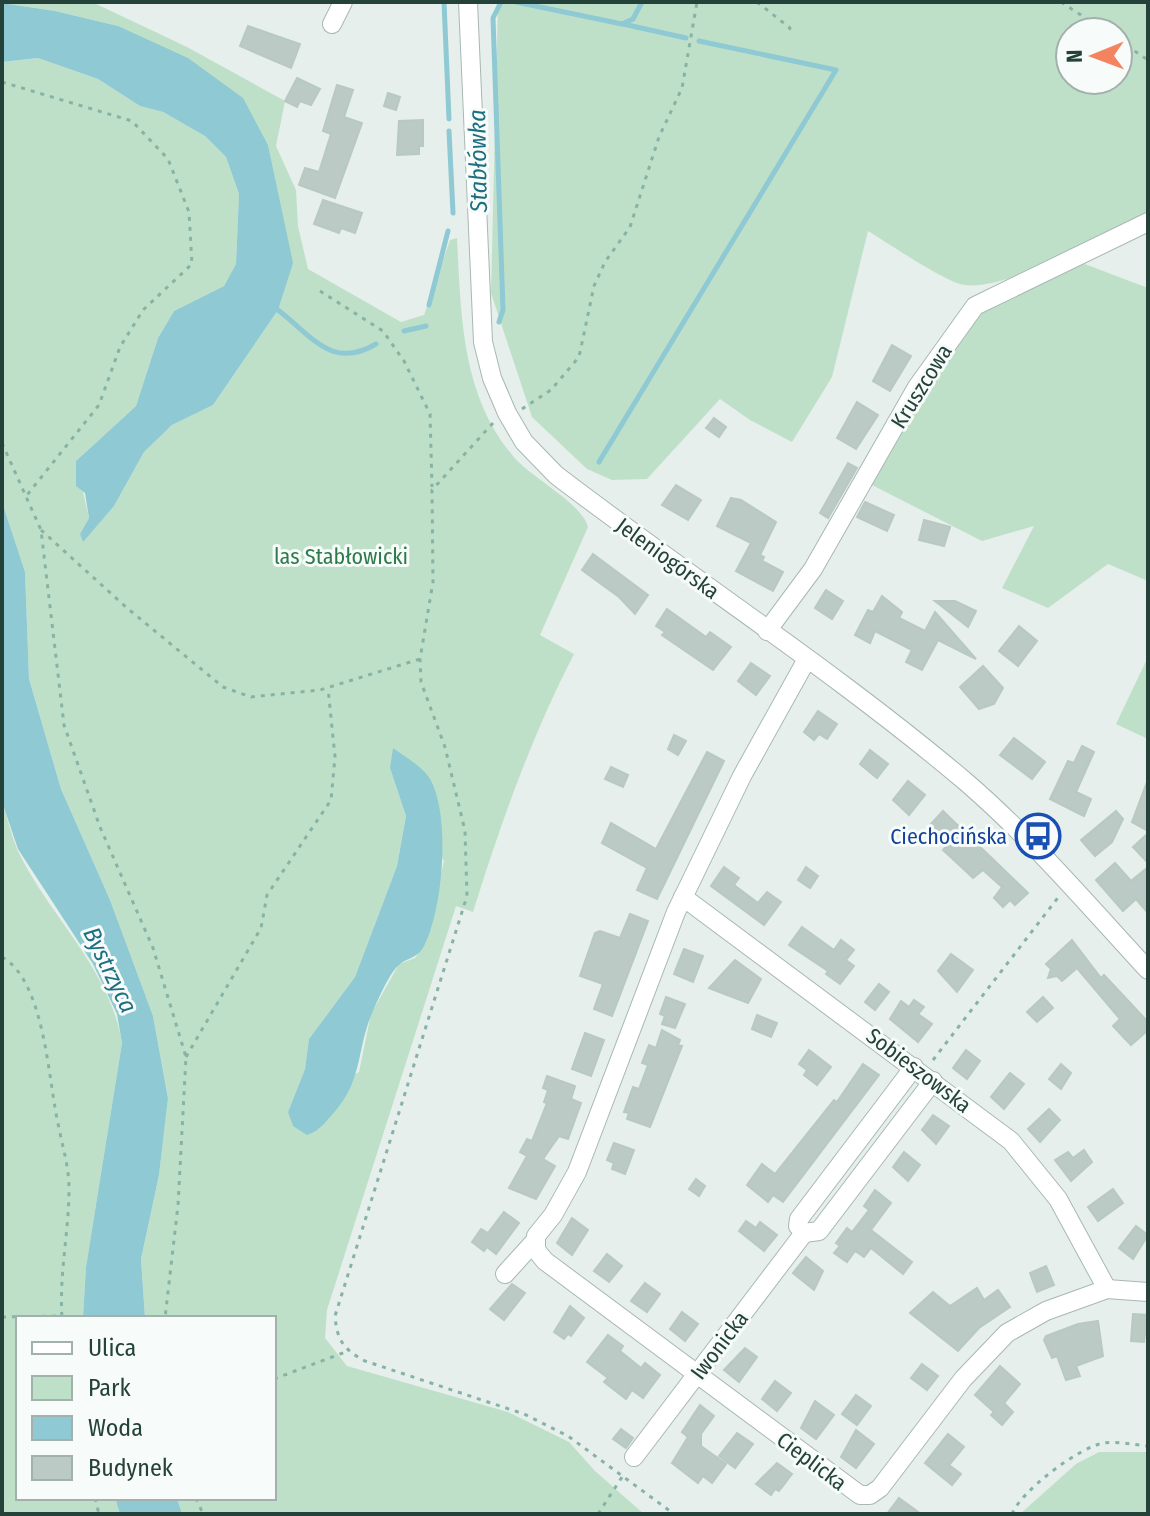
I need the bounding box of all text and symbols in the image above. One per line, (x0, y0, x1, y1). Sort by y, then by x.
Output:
north arrow (1054, 16, 1134, 96)
text: N (1061, 50, 1088, 63)
water label: Stabłówka (463, 109, 493, 214)
street label: Kruszcowa (885, 339, 958, 433)
street label: Jeleniogórska (611, 512, 725, 605)
park label: las Stabłowicki (274, 543, 408, 570)
bus stop icon: Ciechocińska (1014, 812, 1062, 860)
place label: Ciechocińska (890, 823, 1007, 850)
water label: Bystrzyca (77, 923, 143, 1017)
street label: Sobieszowska (861, 1022, 977, 1119)
street label: Iwonicka (685, 1306, 754, 1385)
legend (16, 1316, 276, 1500)
text: Ulica (88, 1334, 136, 1362)
text: Park (88, 1374, 131, 1402)
text: Woda (88, 1414, 143, 1442)
street label: Cieplicka (771, 1426, 852, 1496)
text: Budynek (88, 1454, 174, 1482)

